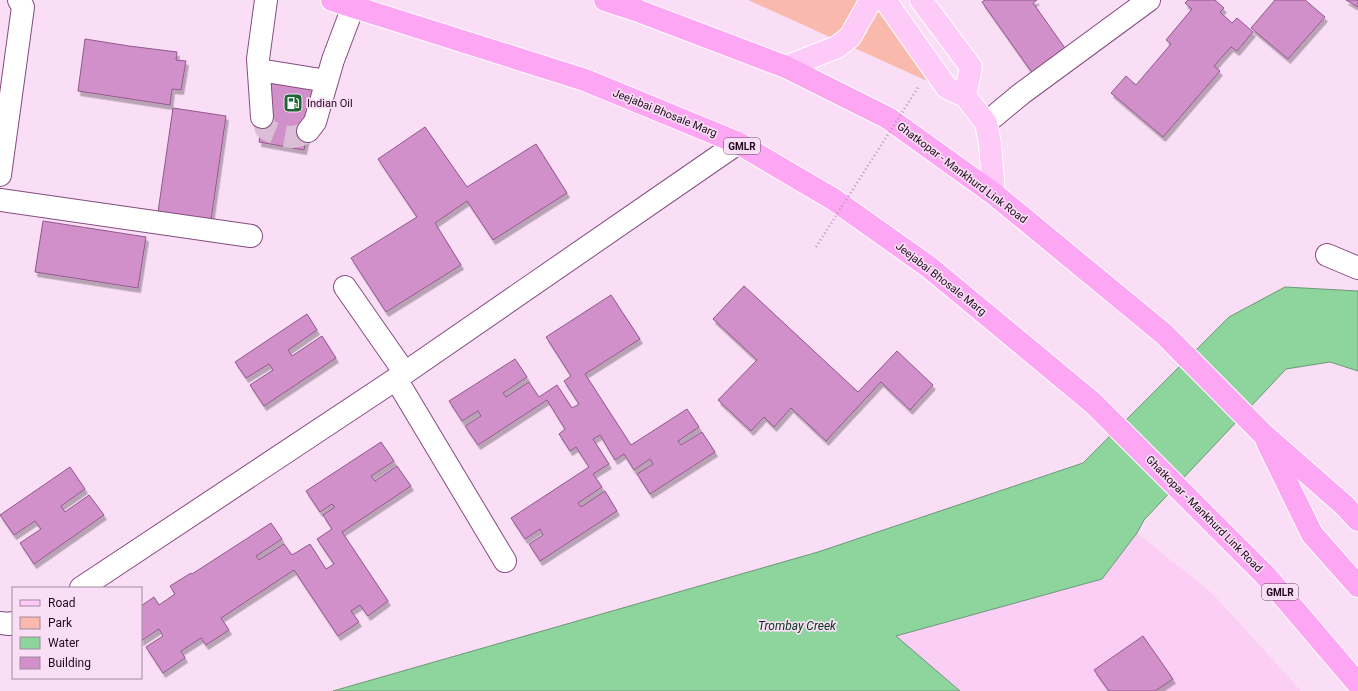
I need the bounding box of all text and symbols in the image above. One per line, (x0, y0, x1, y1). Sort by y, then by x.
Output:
street label: Jeejabai Bhosale Marg (611, 86, 719, 140)
fuel station icon: Indian Oil (282, 92, 304, 114)
place label: Indian Oil (307, 97, 353, 110)
street label: Ghatkopar - Mankhurd Link Road (894, 120, 1030, 226)
road number: GMLR (724, 138, 760, 154)
street label: Jeejabai Bhosale Marg (893, 240, 989, 318)
street label: Ghatkopar - Mankhurd Link Road (1143, 453, 1265, 575)
road number: GMLR (1262, 584, 1298, 600)
legend (12, 587, 142, 679)
text: Road (48, 596, 76, 610)
text: Park (48, 616, 73, 630)
water label: Trombay Creek (758, 619, 837, 633)
text: Water (48, 636, 79, 650)
text: Building (48, 656, 91, 670)

